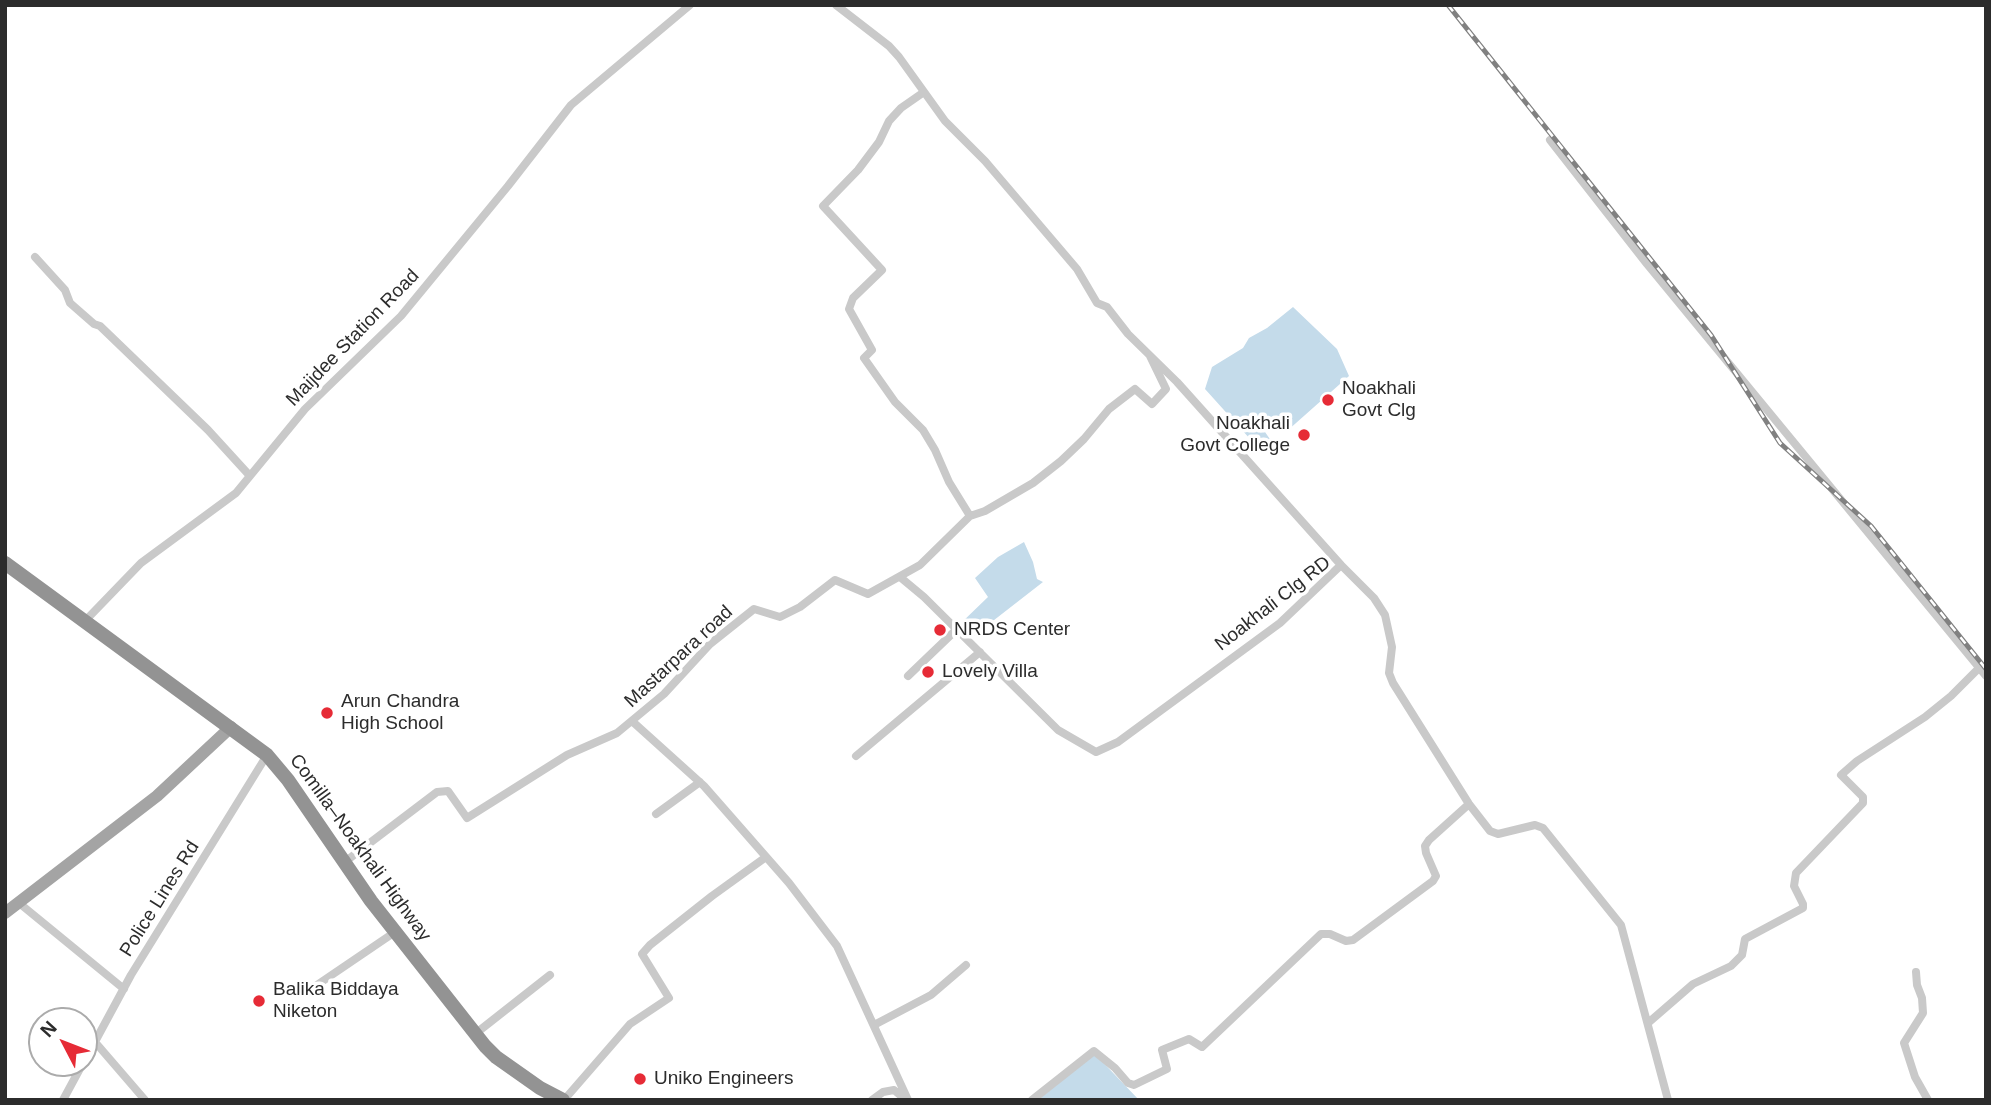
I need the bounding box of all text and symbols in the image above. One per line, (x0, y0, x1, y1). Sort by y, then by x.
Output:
street label: Maijdee Station Road (282, 265, 424, 411)
place label: Noakhali Govt Clg (1342, 378, 1416, 422)
marker: Noakhali Govt Clg (1320, 392, 1336, 408)
place label: Noakhali Govt College (1180, 413, 1290, 457)
marker: Noakhali Govt College (1296, 427, 1312, 443)
street label: Noakhali Clg RD (1211, 552, 1335, 656)
street label: Mastarpara road (620, 601, 738, 713)
place label: NRDS Center (954, 619, 1070, 641)
marker: NRDS Center (932, 622, 948, 638)
place label: Lovely Villa (942, 661, 1038, 683)
marker: Lovely Villa (920, 664, 936, 680)
place label: Arun Chandra High School (341, 691, 459, 735)
marker: Arun Chandra High School (319, 705, 335, 721)
street label: Comilla–Noakhali Highway (284, 750, 436, 946)
street label: Police Lines Rd (115, 837, 205, 961)
place label: Balika Biddaya Niketon (273, 979, 399, 1023)
marker: Balika Biddaya Niketon (251, 993, 267, 1009)
north arrow (28, 1007, 98, 1077)
text: N (36, 1017, 61, 1041)
place label: Uniko Engineers (654, 1068, 793, 1090)
marker: Uniko Engineers (632, 1071, 648, 1087)

